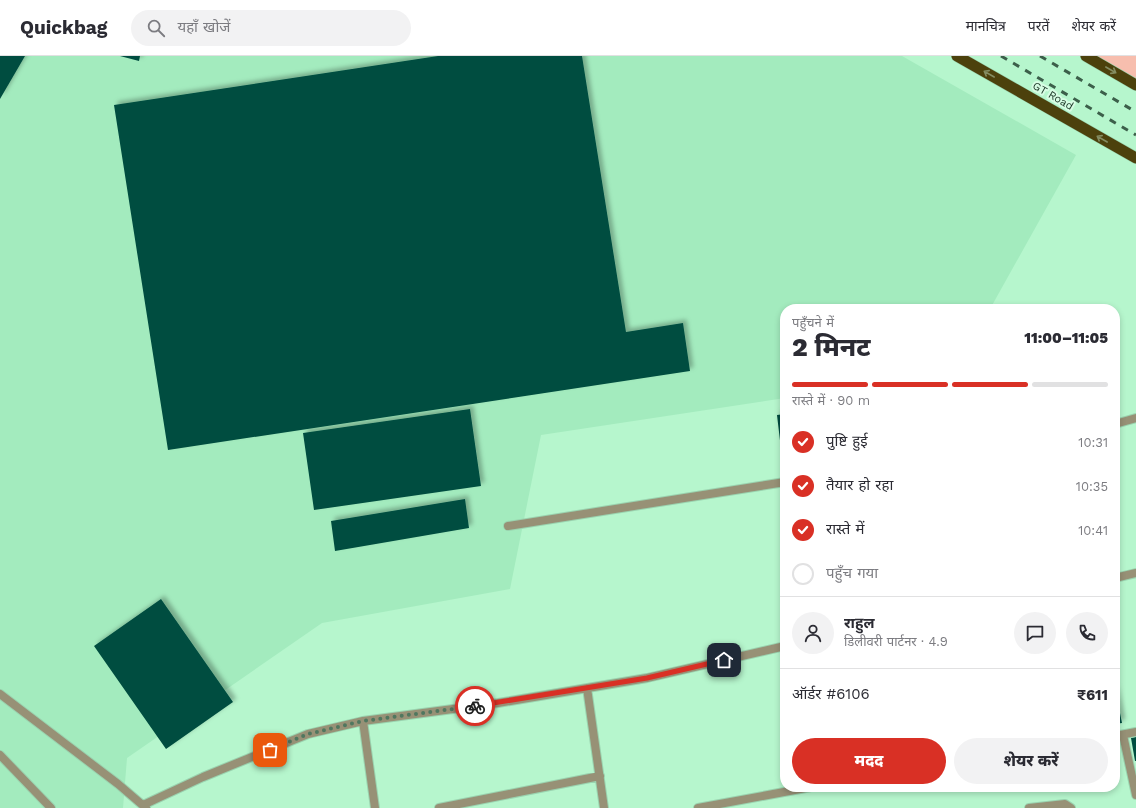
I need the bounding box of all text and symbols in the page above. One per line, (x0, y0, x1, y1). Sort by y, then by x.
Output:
search box (131, 10, 411, 46)
text: Quickbag (20, 16, 107, 39)
icon: search (145, 17, 167, 39)
text: यहाँ खोजें (177, 18, 230, 36)
text: मानचित्र (966, 18, 1006, 34)
text: परतें (1028, 18, 1049, 34)
text: शेयर करें (1071, 18, 1116, 34)
one-way arrow (1105, 67, 1117, 75)
one-way arrow (983, 70, 995, 78)
street label: GT Road (1030, 79, 1076, 113)
one-way arrow (1096, 135, 1108, 143)
text: पहुँचने में (792, 315, 834, 330)
text: 11:00–11:05 (1024, 329, 1108, 347)
text: 2 मिनट (792, 332, 871, 362)
text: रास्ते में · 90 m (792, 393, 870, 408)
icon: check (792, 431, 814, 453)
text: पुष्टि हुई (826, 432, 868, 450)
text: 10:31 (1078, 435, 1108, 450)
icon: check (792, 475, 814, 497)
text: तैयार हो रहा (826, 476, 893, 494)
text: 10:35 (1076, 479, 1108, 494)
icon: check (792, 519, 814, 541)
text: रास्ते में (826, 520, 865, 538)
text: 10:41 (1078, 523, 1108, 538)
text: पहुँच गया (826, 564, 878, 582)
button: person (792, 612, 834, 654)
button: chat (1014, 612, 1056, 654)
button: phone (1066, 612, 1108, 654)
text: राहुल (844, 614, 875, 632)
text: डिलीवरी पार्टनर · 4.9 (844, 634, 948, 649)
pin (707, 643, 741, 677)
icon: home (713, 649, 735, 671)
text: ऑर्डर #6106 (792, 685, 870, 703)
courier (455, 686, 495, 726)
text: ₹611 (1077, 686, 1108, 704)
icon: bike (464, 695, 486, 717)
pin (253, 733, 287, 767)
button: मदद (792, 738, 946, 784)
button: शेयर करें (954, 738, 1108, 784)
icon: bag (259, 739, 281, 761)

